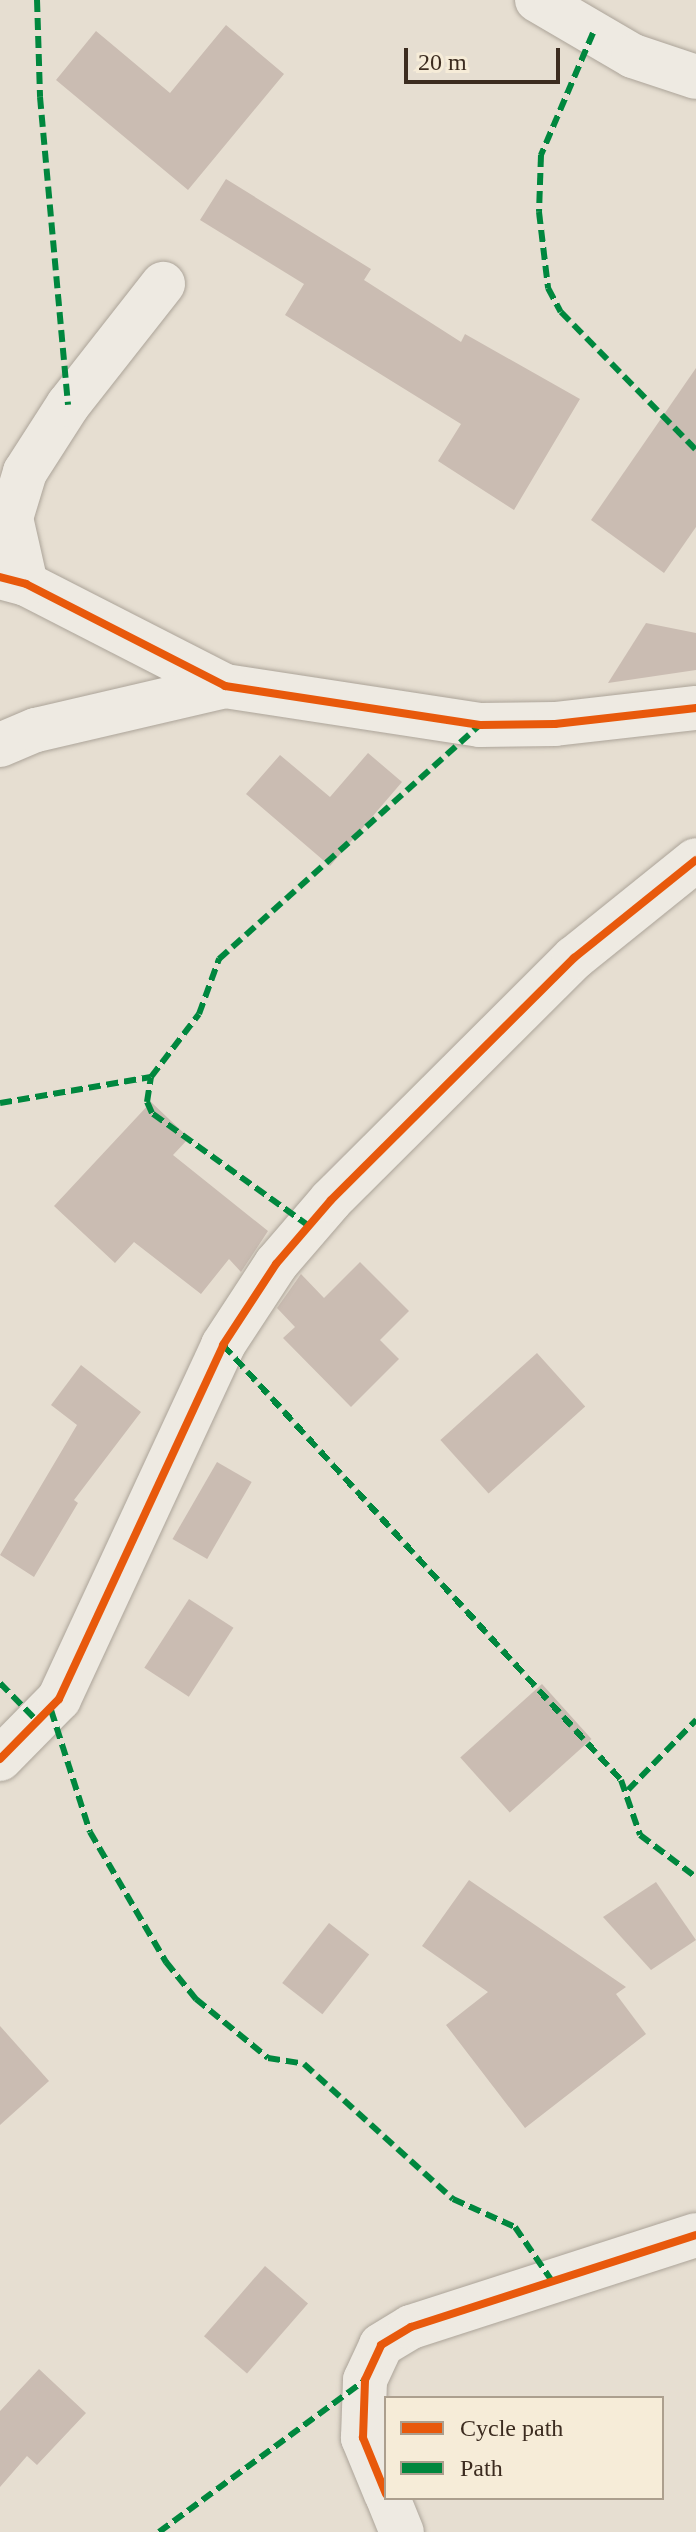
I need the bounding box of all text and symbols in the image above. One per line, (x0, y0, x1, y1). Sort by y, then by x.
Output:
scale bar (408, 32, 564, 82)
text: 20 m (418, 49, 467, 75)
legend (384, 2396, 664, 2500)
text: Cycle path (460, 2415, 563, 2441)
text: Path (460, 2455, 503, 2481)

